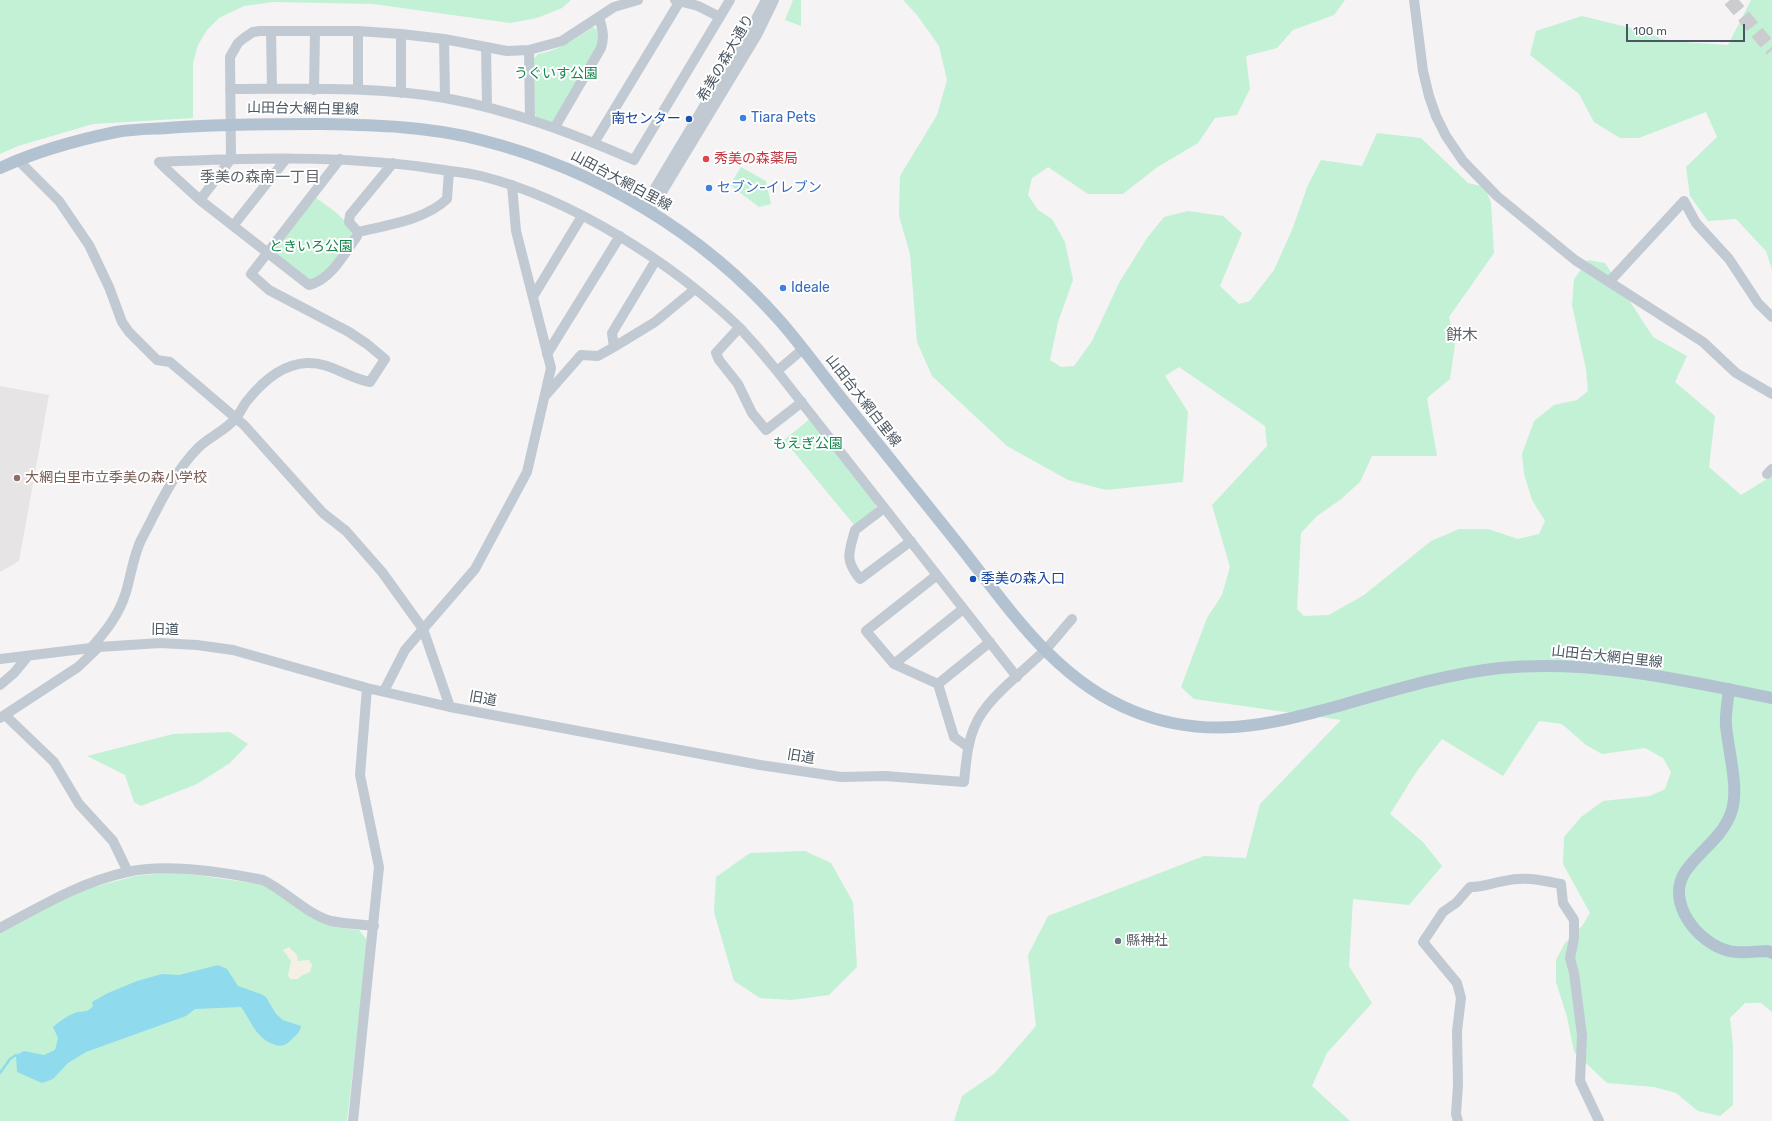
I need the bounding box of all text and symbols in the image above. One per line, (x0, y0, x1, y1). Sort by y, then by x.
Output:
street label: 希美の森大通り (694, 11, 758, 105)
scale bar (1628, 16, 1747, 42)
text: 100 m (1633, 24, 1667, 38)
park label: うぐいす公園 (514, 66, 598, 82)
street label: 山田台大網白里線 (247, 100, 359, 118)
place label: Tiara Pets (751, 110, 816, 126)
place label: 南センター (611, 111, 681, 127)
marker: Tiara Pets (738, 113, 748, 123)
marker: 南センター (684, 114, 694, 124)
street label: 山田台大網白里線 (568, 147, 674, 215)
place label: 秀美の森薬局 (714, 151, 798, 167)
marker: 秀美の森薬局 (701, 154, 711, 164)
district label: 季美の森南一丁目 (200, 169, 320, 187)
place label: セブン-イレブン (717, 180, 822, 196)
marker: セブン-イレブン (704, 183, 714, 193)
park label: ときいろ公園 (269, 239, 353, 255)
place label: Ideale (791, 280, 830, 296)
marker: Ideale (778, 283, 788, 293)
district label: 餅木 (1446, 325, 1478, 345)
street label: 山田台大網白里線 (822, 352, 904, 450)
park label: もえぎ公園 (773, 436, 843, 452)
place label: 大網白里市立季美の森小学校 (25, 470, 207, 486)
marker: 大網白里市立季美の森小学校 (12, 473, 22, 483)
place label: 季美の森入口 (981, 571, 1065, 587)
marker: 季美の森入口 (968, 574, 978, 584)
street label: 旧道 (151, 621, 179, 639)
street label: 山田台大網白里線 (1550, 643, 1664, 671)
street label: 旧道 (468, 688, 498, 710)
street label: 旧道 (786, 747, 816, 767)
place label: 縣神社 (1126, 933, 1168, 949)
marker: 縣神社 (1113, 936, 1123, 946)

